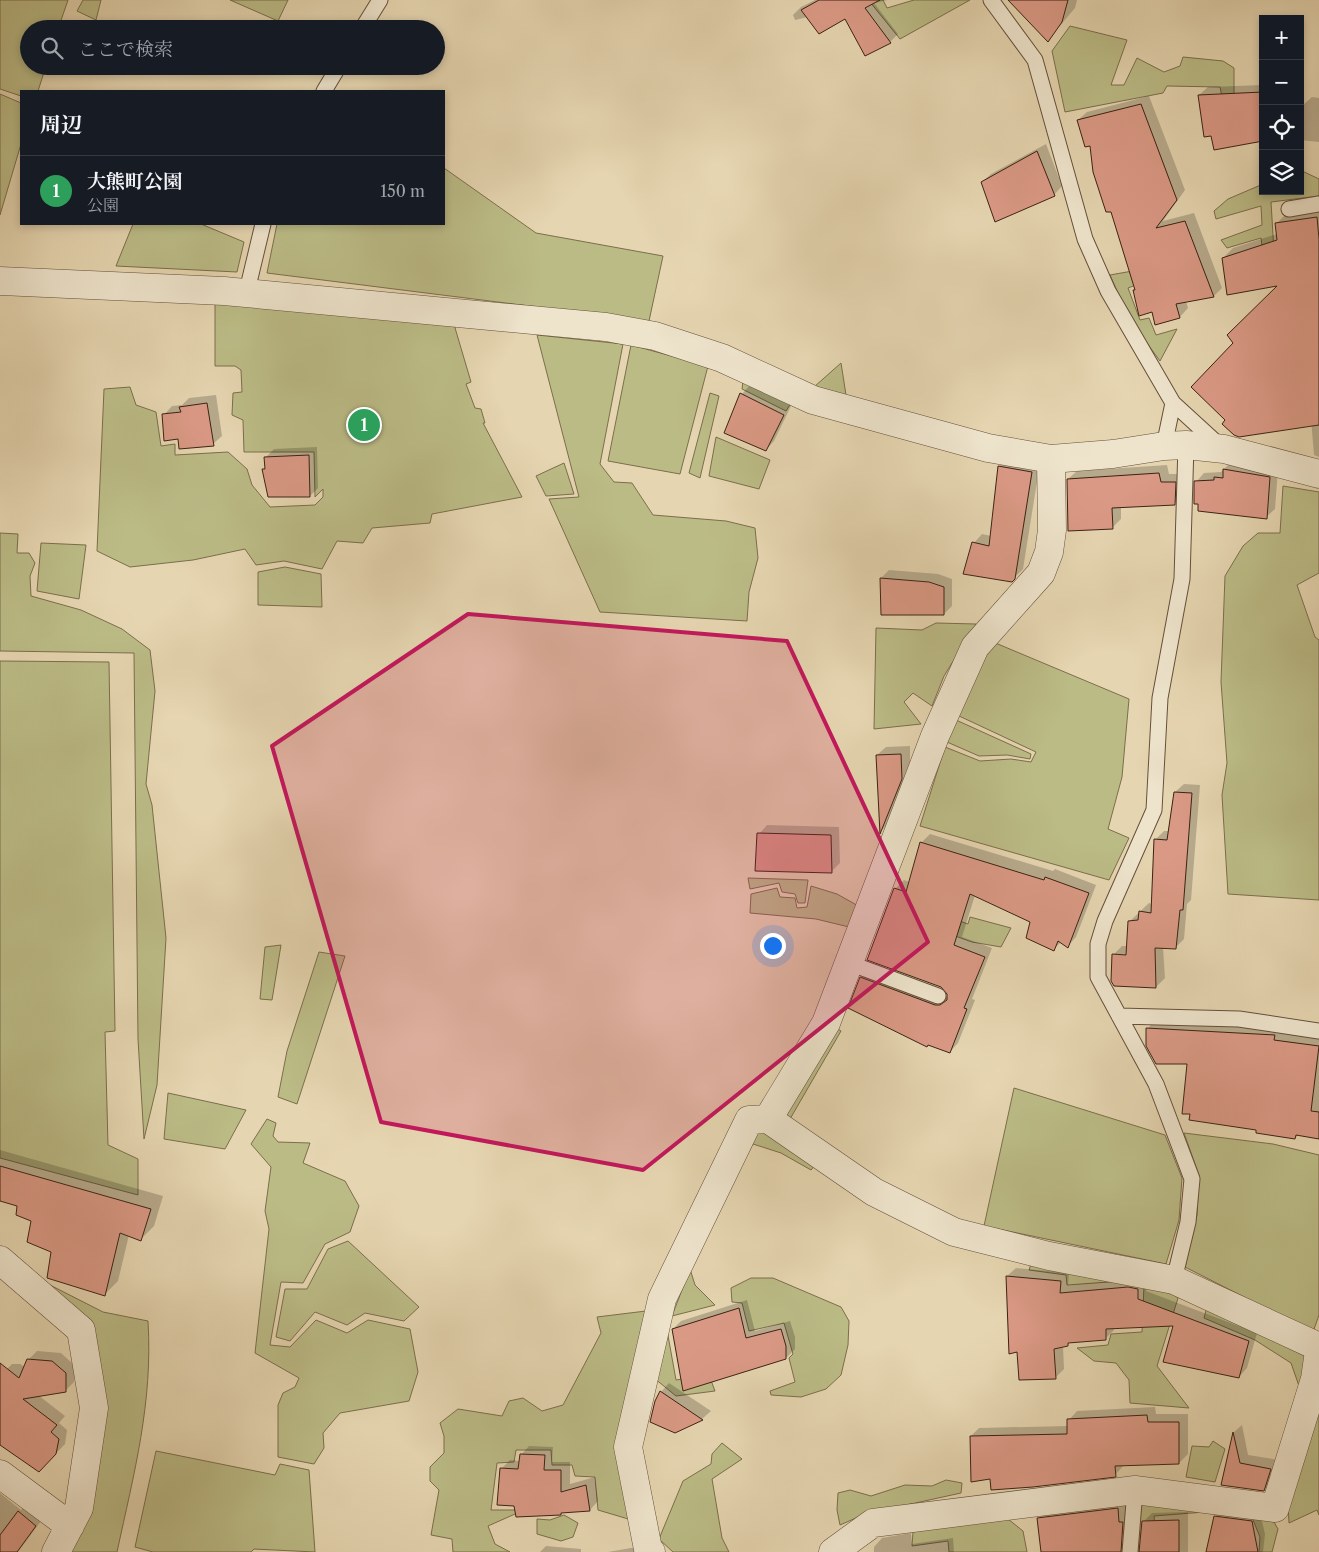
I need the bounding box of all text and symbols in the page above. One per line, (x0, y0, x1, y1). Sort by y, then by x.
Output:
map controls (1259, 15, 1304, 195)
button: + (1259, 15, 1304, 60)
search box (20, 20, 445, 75)
icon: search (38, 34, 66, 62)
text: ここで検索 (78, 38, 173, 61)
button: − (1259, 60, 1304, 105)
button: locate (1259, 105, 1304, 150)
text: 周辺 (40, 112, 82, 137)
button: layers (1259, 150, 1304, 195)
text: 大熊町公園 (87, 170, 182, 193)
text: 1 (52, 181, 60, 201)
text: 150 m (380, 181, 425, 201)
text: 公園 (87, 195, 119, 215)
pin: 1 (348, 406, 380, 444)
your location (760, 933, 786, 959)

